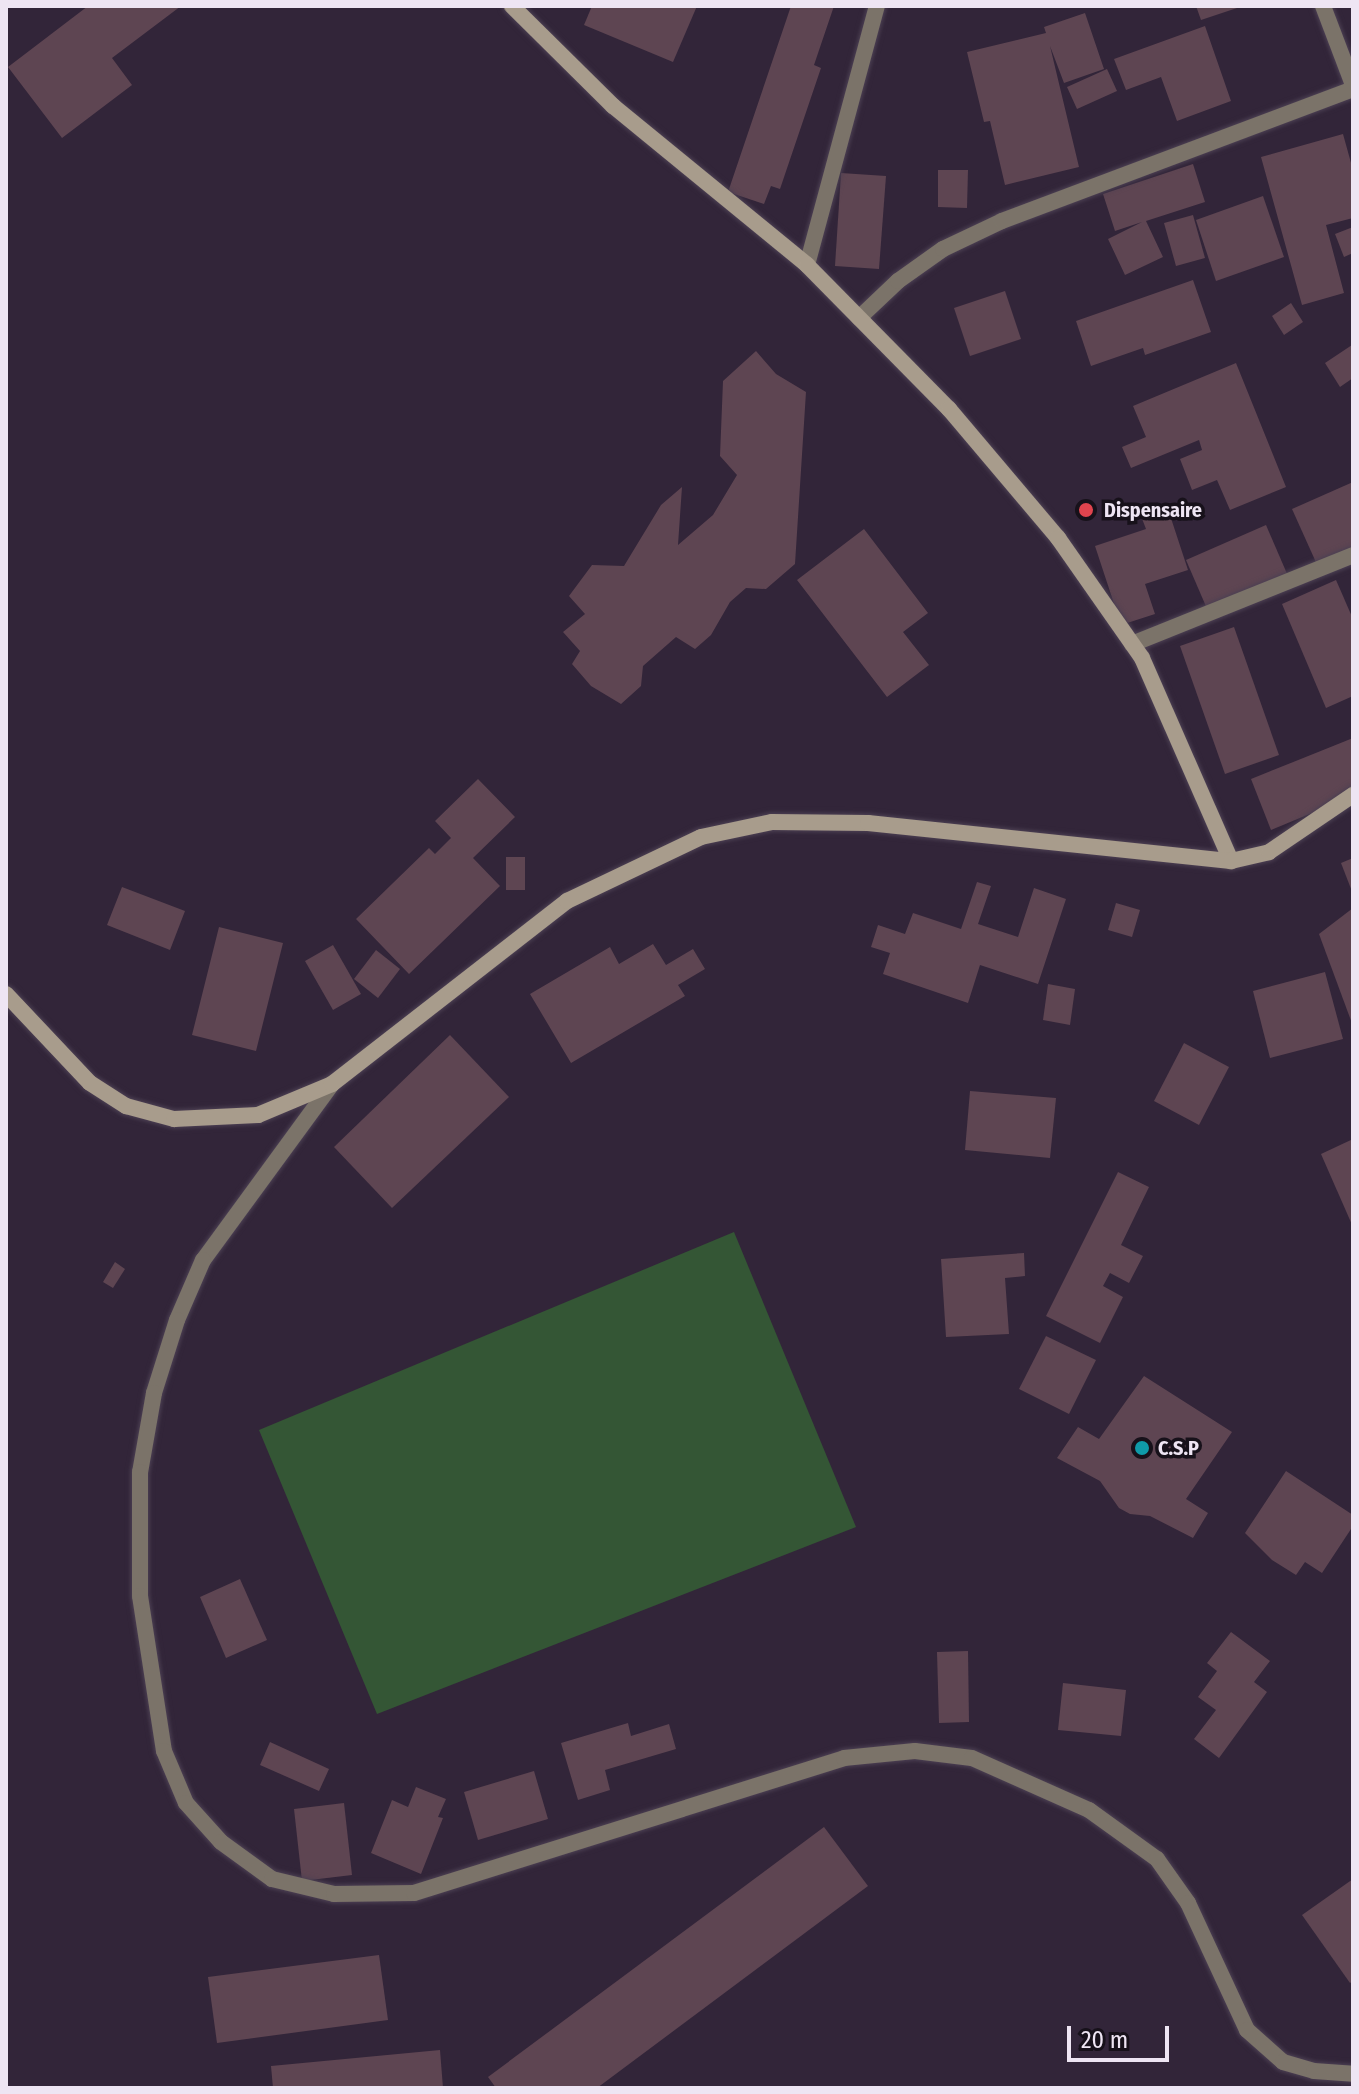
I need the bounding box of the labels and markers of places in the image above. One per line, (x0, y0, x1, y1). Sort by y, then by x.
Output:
place label: Dispensaire (1104, 498, 1202, 522)
marker: Dispensaire (1075, 499, 1097, 521)
place label: C.S.P (1158, 1436, 1199, 1460)
marker: C.S.P (1133, 1439, 1151, 1457)

